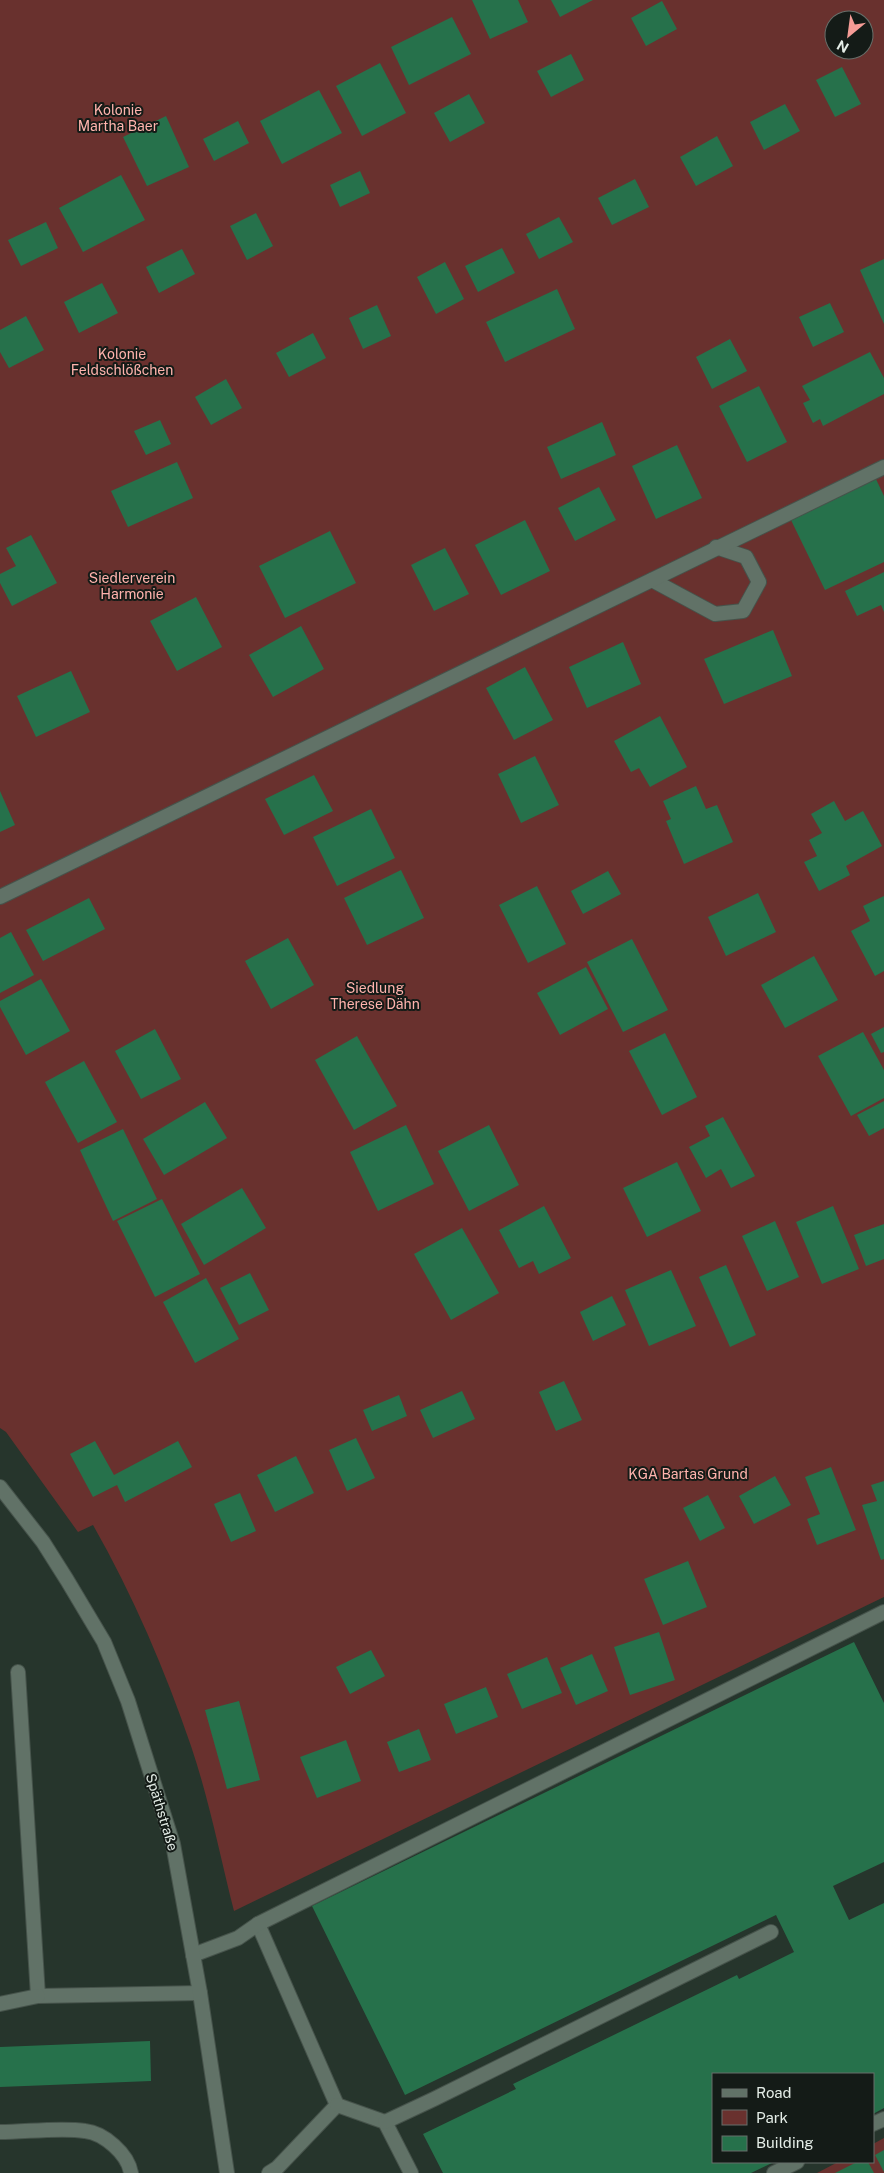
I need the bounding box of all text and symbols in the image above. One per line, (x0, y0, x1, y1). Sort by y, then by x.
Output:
north arrow (824, 10, 874, 60)
text: N (834, 37, 851, 56)
park label: Kolonie Martha Baer (78, 102, 158, 134)
park label: Kolonie Feldschlößchen (71, 346, 173, 378)
park label: Siedlerverein Harmonie (89, 570, 175, 602)
park label: Siedlung Therese Dähn (330, 980, 420, 1012)
park label: KGA Bartas Grund (628, 1466, 748, 1482)
street label: Späthstraße (143, 1771, 181, 1853)
legend (712, 2073, 874, 2163)
text: Road (756, 2084, 792, 2101)
text: Park (756, 2109, 788, 2126)
text: Building (756, 2134, 814, 2151)

